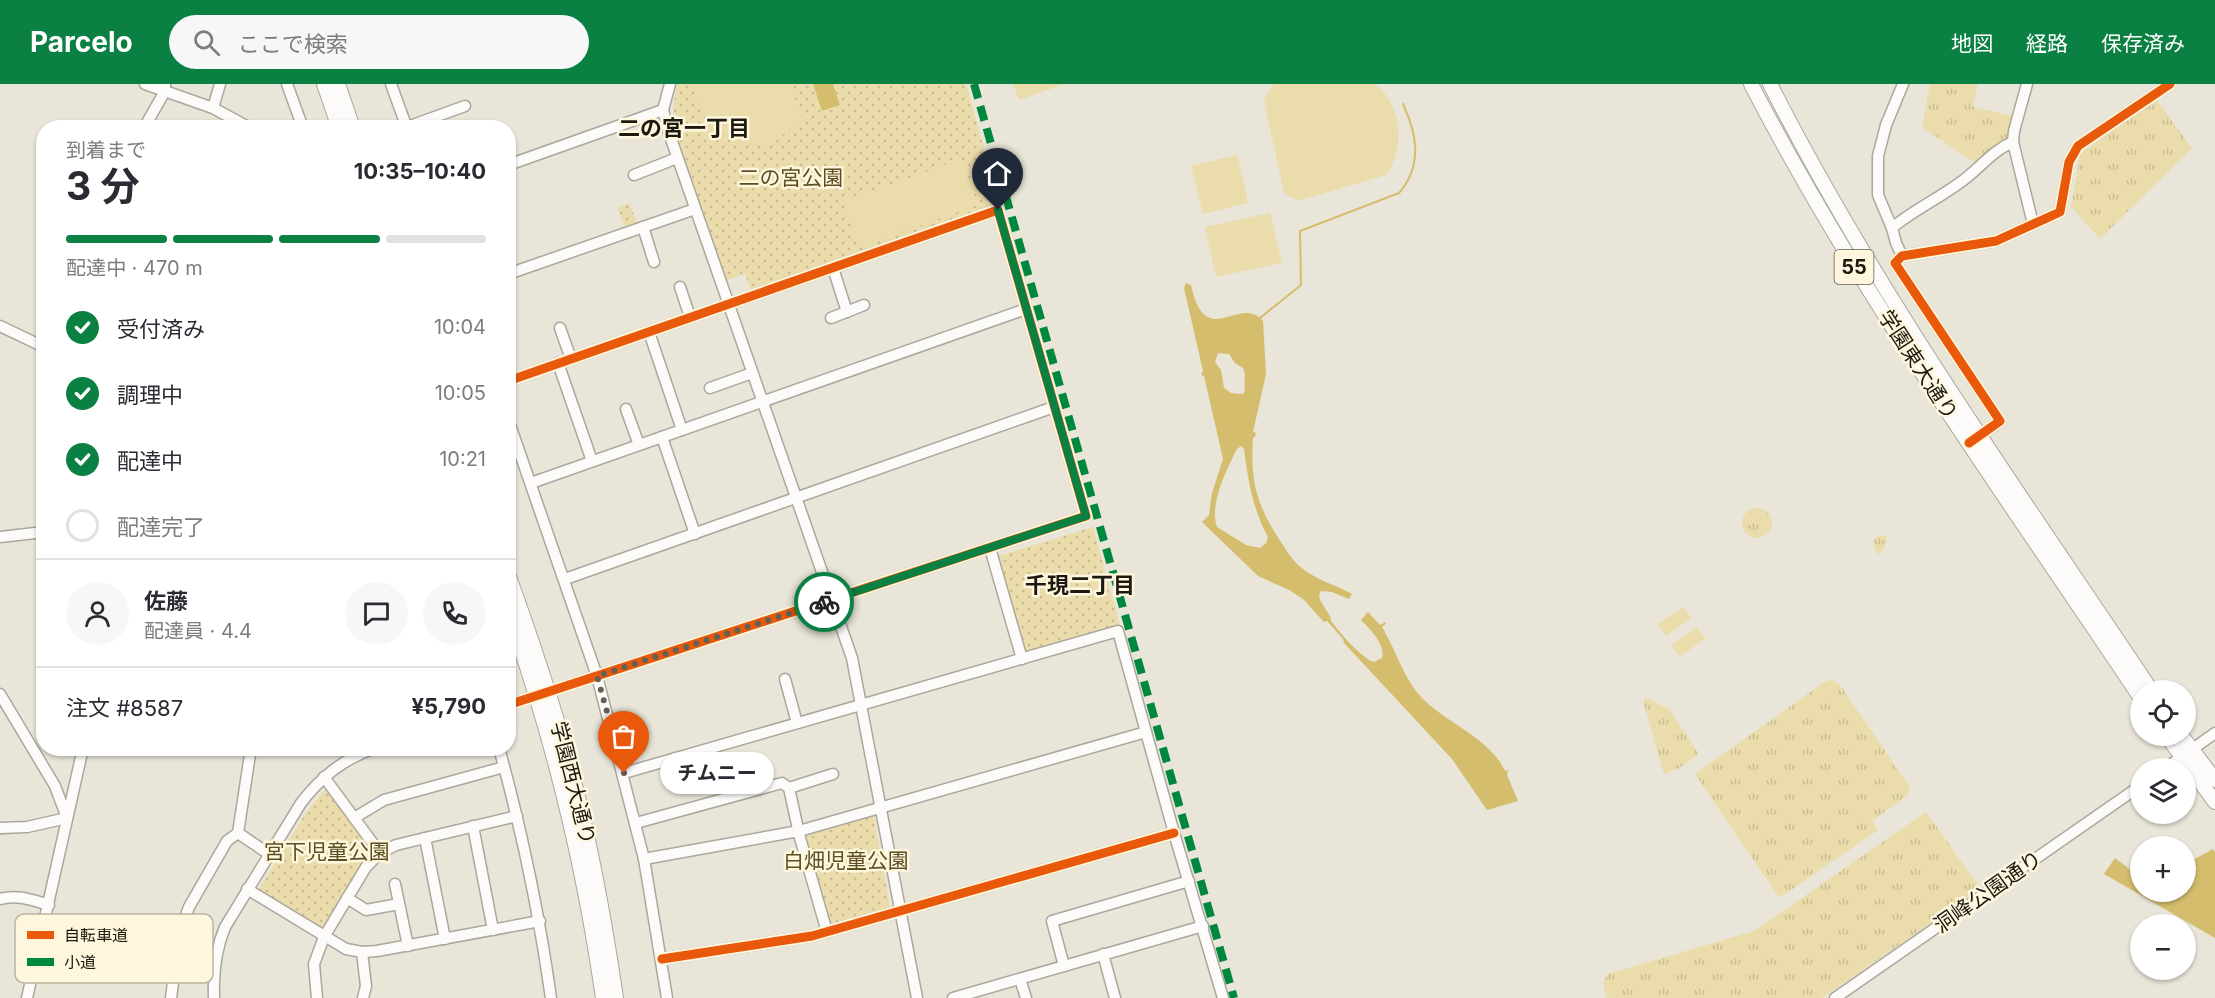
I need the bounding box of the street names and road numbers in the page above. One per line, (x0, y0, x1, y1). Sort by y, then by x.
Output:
road number: 55 (1834, 250, 1874, 284)
street label: 学園東大通り (1874, 305, 1963, 424)
street label: 学園西大通り (546, 719, 601, 847)
street label: 洞峰公園通り (1929, 845, 2046, 938)

